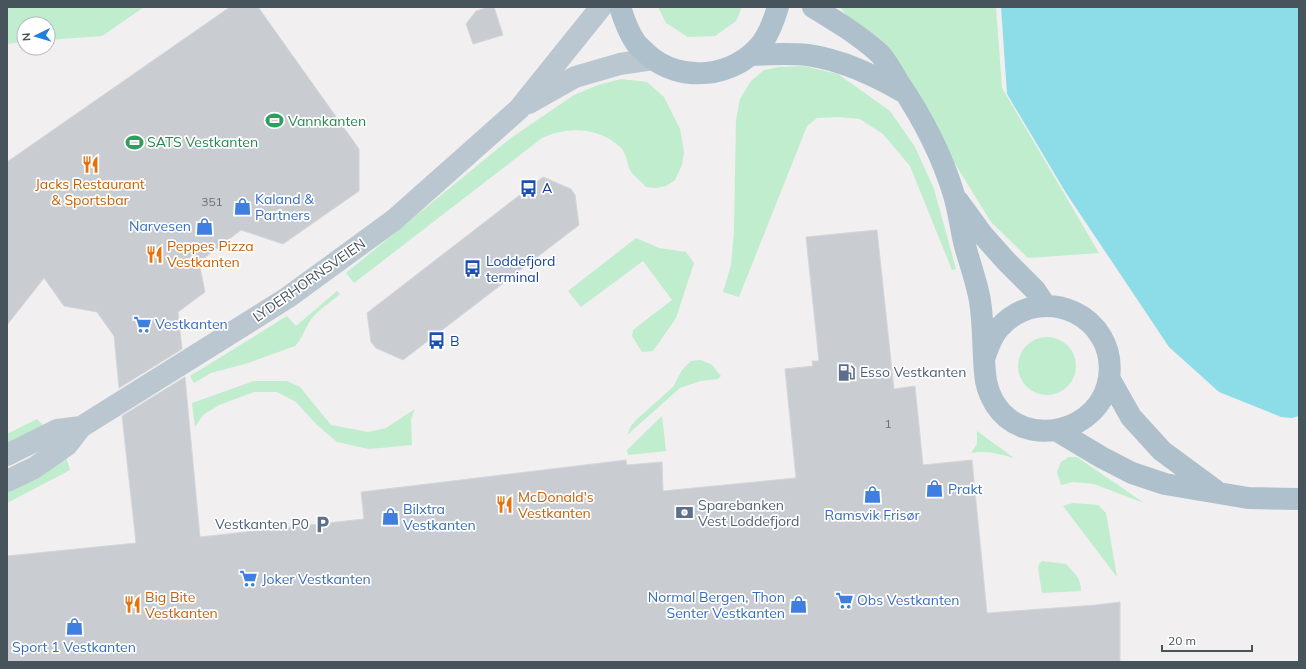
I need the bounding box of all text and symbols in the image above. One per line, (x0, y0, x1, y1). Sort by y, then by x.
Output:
north arrow (16, 16, 56, 56)
text: N (19, 32, 33, 42)
sports icon: Vannkanten (265, 111, 285, 131)
place label: Vannkanten (288, 112, 366, 130)
sports icon: SATS Vestkanten (124, 132, 144, 152)
place label: SATS Vestkanten (147, 133, 258, 151)
restaurant icon: Jacks Restaurant & Sportsbar (80, 154, 100, 174)
place label: Jacks Restaurant & Sportsbar (35, 175, 145, 209)
bus stop icon: A (519, 178, 539, 198)
place label: A (542, 179, 553, 197)
place label: Kaland & Partners (255, 190, 314, 224)
house number: 351 (201, 194, 223, 209)
shop icon: Kaland & Partners (232, 197, 252, 217)
shop icon: Narvesen (194, 216, 214, 236)
place label: Narvesen (129, 217, 191, 235)
street label: LYDERHORNSVEIEN (249, 234, 369, 326)
place label: Peppes Pizza Vestkanten (167, 237, 254, 271)
restaurant icon: Peppes Pizza Vestkanten (144, 244, 164, 264)
place label: Loddefjord terminal (486, 252, 555, 286)
bus stop icon: Loddefjord terminal (463, 259, 483, 279)
supermarket icon: Vestkanten (132, 314, 152, 334)
place label: Vestkanten (155, 315, 228, 333)
bus stop icon: B (427, 331, 447, 351)
place label: B (450, 332, 460, 350)
fuel station icon: Esso Vestkanten (837, 362, 857, 382)
place label: Esso Vestkanten (860, 363, 966, 381)
house number: 1 (884, 416, 892, 431)
shop icon: Prakt (925, 479, 945, 499)
place label: Prakt (948, 480, 982, 498)
shop icon: Ramsvik Frisør (862, 485, 882, 505)
place label: McDonald's Vestkanten (518, 488, 594, 522)
restaurant icon: McDonald's Vestkanten (495, 495, 515, 515)
place label: Sparebanken Vest Loddefjord (698, 496, 799, 530)
place label: Bilxtra Vestkanten (403, 500, 476, 534)
bank icon: Sparebanken Vest Loddefjord (675, 503, 695, 523)
place label: Ramsvik Frisør (825, 506, 920, 524)
shop icon: Bilxtra Vestkanten (380, 507, 400, 527)
parking icon: Vestkanten P0 (312, 514, 332, 534)
place label: Vestkanten P0 (215, 515, 309, 533)
supermarket icon: Joker Vestkanten (239, 569, 259, 589)
place label: Joker Vestkanten (262, 570, 371, 588)
place label: Big Bite Vestkanten (145, 588, 218, 622)
place label: Normal Bergen, Thon Senter Vestkanten (648, 588, 785, 622)
supermarket icon: Obs Vestkanten (834, 590, 854, 610)
place label: Obs Vestkanten (857, 591, 960, 609)
restaurant icon: Big Bite Vestkanten (122, 595, 142, 615)
shop icon: Normal Bergen, Thon Senter Vestkanten (788, 595, 808, 615)
shop icon: Sport 1 Vestkanten (64, 617, 84, 637)
scale bar (1162, 627, 1252, 653)
text: 20 m (1168, 633, 1196, 648)
place label: Sport 1 Vestkanten (12, 638, 136, 656)

